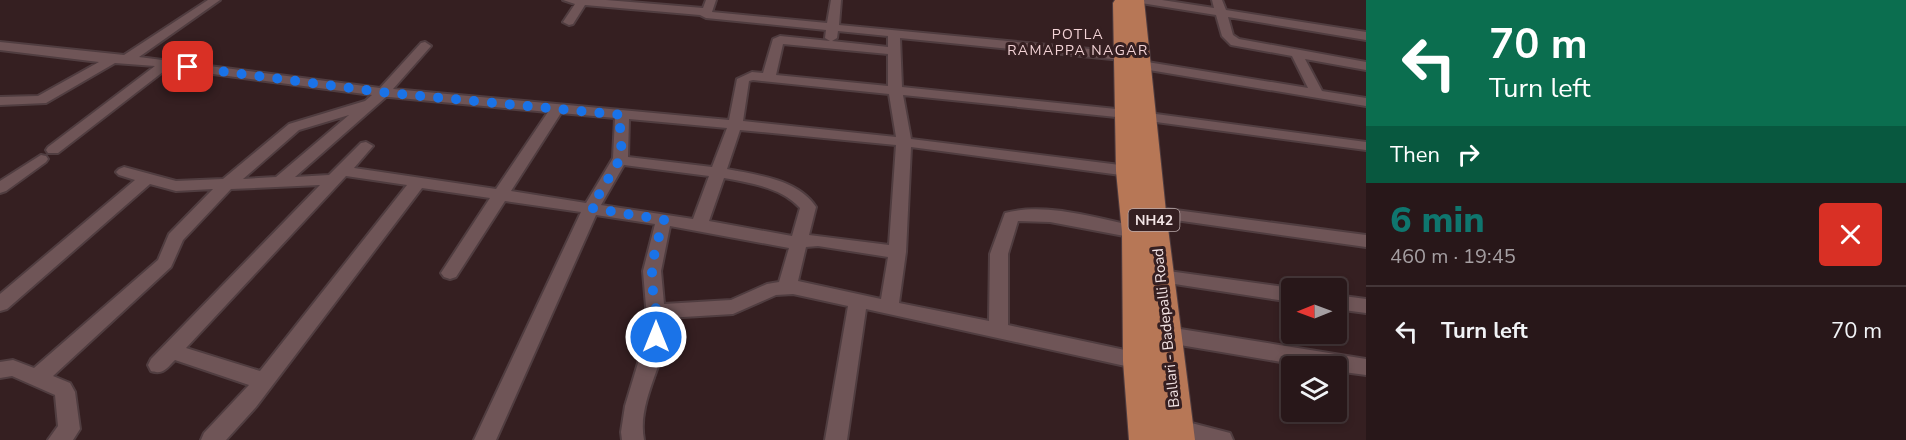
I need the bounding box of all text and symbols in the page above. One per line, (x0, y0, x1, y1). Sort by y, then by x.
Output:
text: 70 m (1489, 16, 1588, 73)
icon: left (1390, 24, 1468, 102)
district label: POTLA RAMAPPA NAGAR (1007, 25, 1149, 60)
pin (162, 41, 213, 92)
icon: arrive (171, 50, 204, 83)
text: Turn left (1489, 70, 1590, 107)
icon: right (1452, 138, 1485, 171)
text: Then (1390, 140, 1440, 170)
text: 6 min (1390, 196, 1485, 245)
button: close (1819, 203, 1882, 266)
road number: NH42 (1128, 209, 1180, 231)
text: 460 m · 19:45 (1390, 243, 1516, 270)
street label: Ballari - Badepalli Road (1148, 247, 1184, 409)
north arrow (1281, 278, 1347, 344)
map controls (1281, 278, 1347, 422)
position arrow (624, 305, 688, 369)
icon: left (1390, 315, 1423, 348)
text: Turn left (1441, 316, 1528, 346)
text: 70 m (1831, 316, 1882, 346)
button: layers (1281, 356, 1347, 422)

